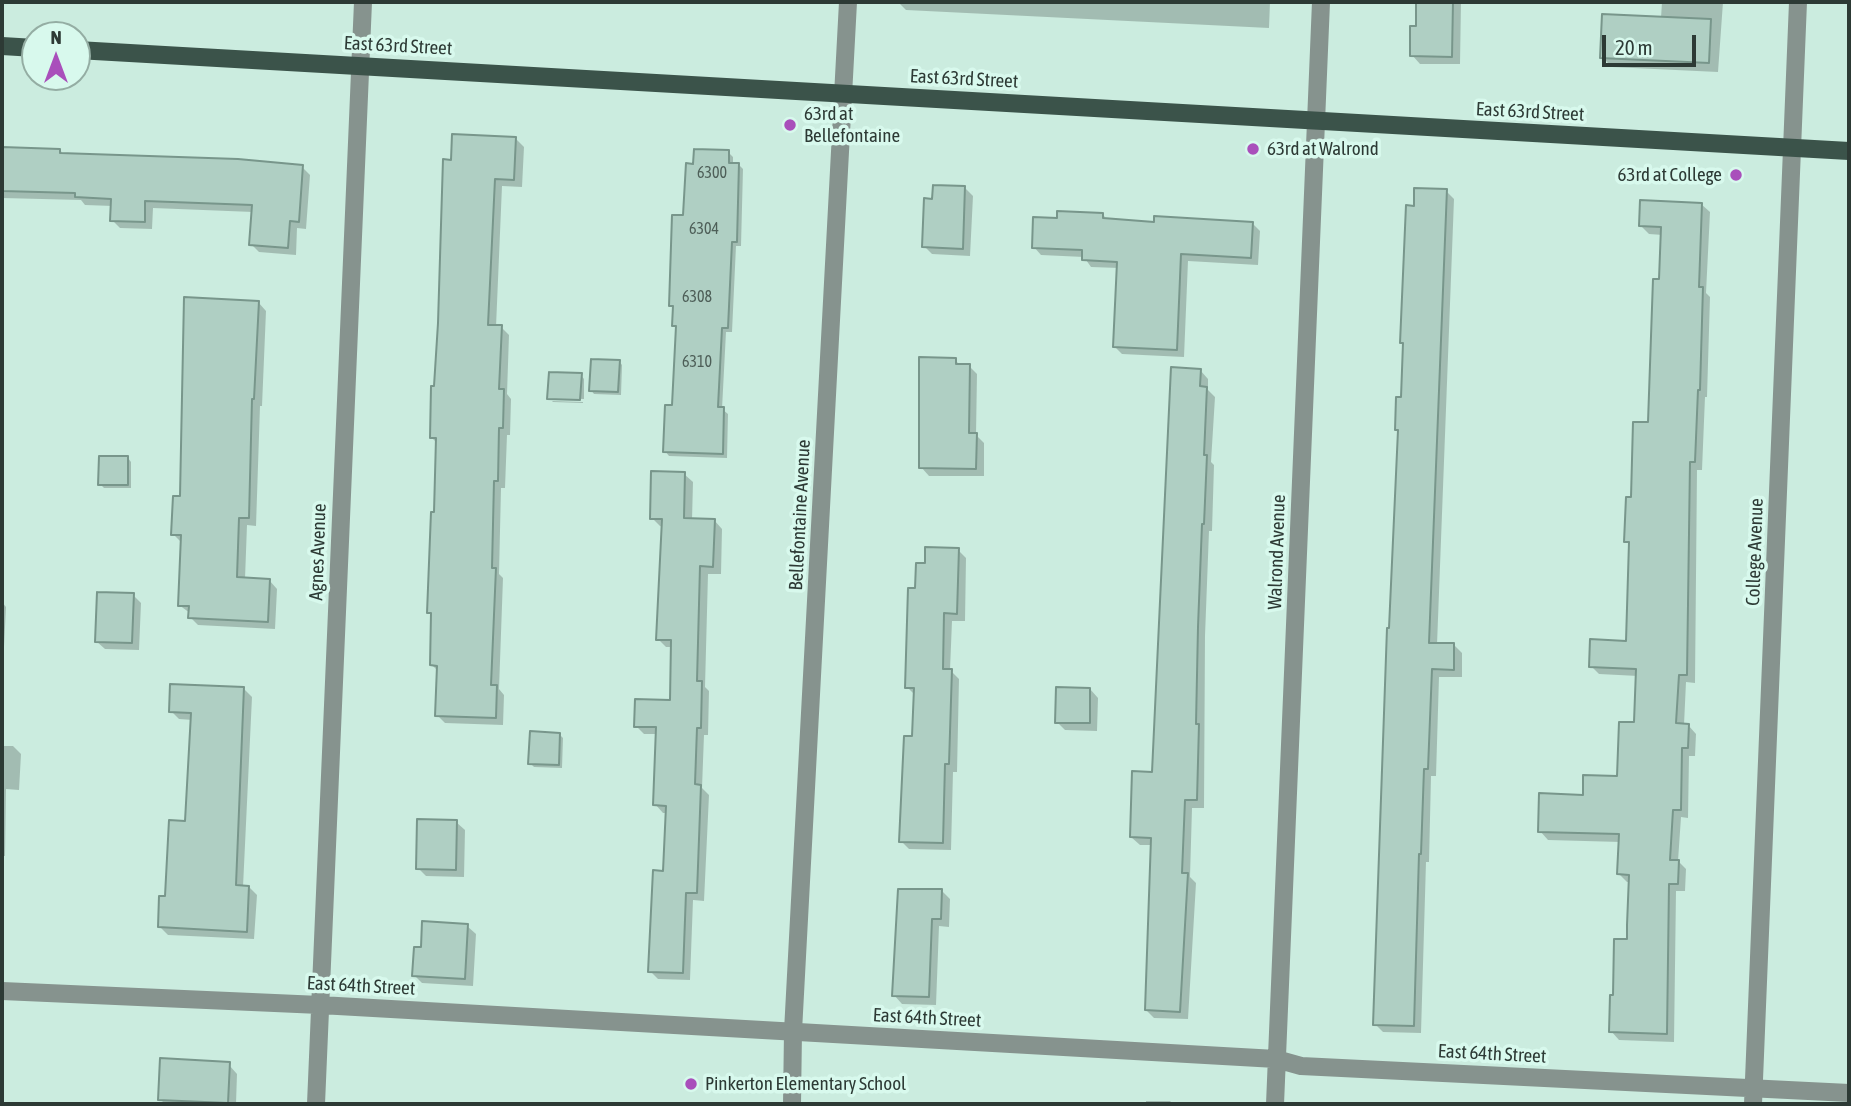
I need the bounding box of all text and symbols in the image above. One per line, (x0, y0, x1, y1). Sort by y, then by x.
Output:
north arrow (21, 21, 91, 91)
scale bar (1606, 21, 1700, 65)
text: N (50, 26, 62, 48)
street label: East 63rd Street (343, 32, 453, 60)
text: 20 m (1615, 35, 1653, 59)
street label: East 63rd Street (909, 65, 1019, 93)
street label: East 63rd Street (1475, 98, 1585, 126)
place label: 63rd at Bellefontaine (804, 103, 900, 147)
marker: 63rd at Bellefontaine (782, 117, 798, 133)
place label: 63rd at Walrond (1267, 138, 1379, 160)
marker: 63rd at Walrond (1245, 141, 1261, 157)
house number: 6300 (697, 163, 727, 183)
place label: 63rd at College (1618, 164, 1722, 186)
marker: 63rd at College (1728, 167, 1744, 183)
house number: 6304 (689, 219, 719, 239)
house number: 6308 (682, 287, 712, 307)
house number: 6310 (682, 352, 712, 372)
street label: Bellefontaine Avenue (785, 439, 815, 591)
street label: Walrond Avenue (1264, 494, 1290, 610)
street label: College Avenue (1742, 498, 1768, 606)
street label: Agnes Avenue (305, 503, 331, 601)
street label: East 64th Street (306, 972, 416, 1000)
street label: East 64th Street (872, 1004, 982, 1032)
street label: East 64th Street (1437, 1040, 1547, 1068)
place label: Pinkerton Elementary School (705, 1073, 906, 1095)
marker: Pinkerton Elementary School (683, 1076, 699, 1092)

